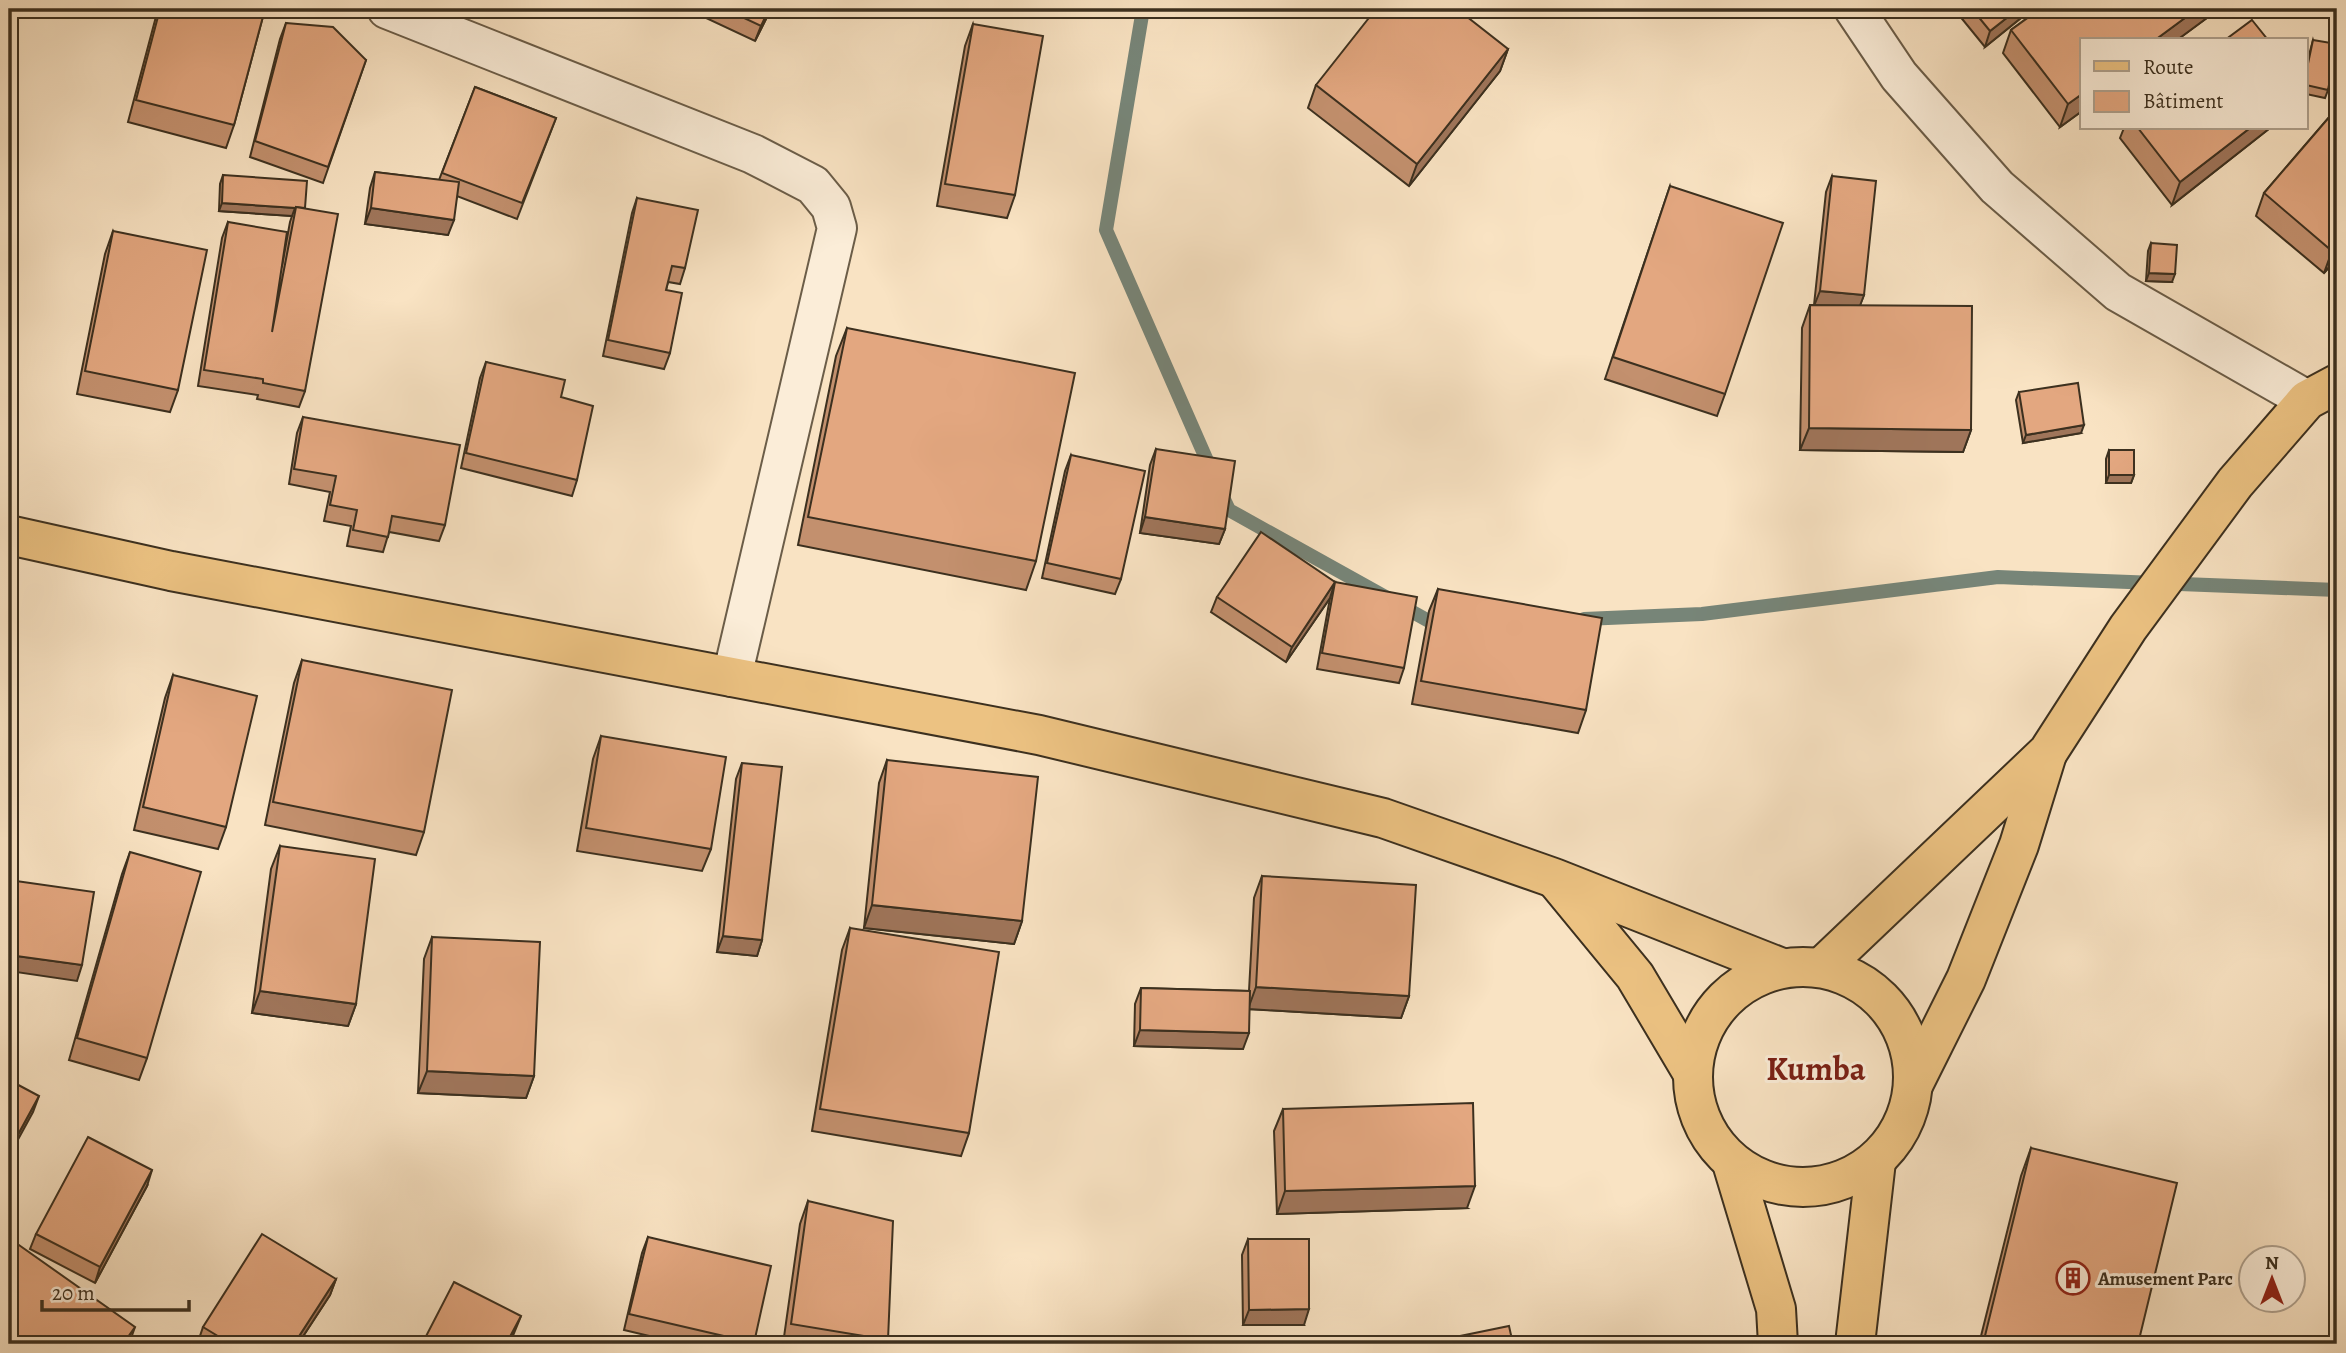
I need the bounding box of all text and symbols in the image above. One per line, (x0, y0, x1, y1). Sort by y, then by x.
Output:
legend (2080, 38, 2308, 130)
text: Route (2143, 53, 2193, 81)
text: Bâtiment (2143, 87, 2224, 115)
district label: Kumba (1766, 1046, 1866, 1091)
north arrow (2238, 1244, 2308, 1314)
text: N (2265, 1250, 2279, 1276)
building icon: Amusement Parc (2054, 1259, 2092, 1297)
place label: Amusement Parc (2097, 1266, 2233, 1292)
scale bar (42, 1269, 189, 1313)
text: 20 m (52, 1279, 95, 1307)

